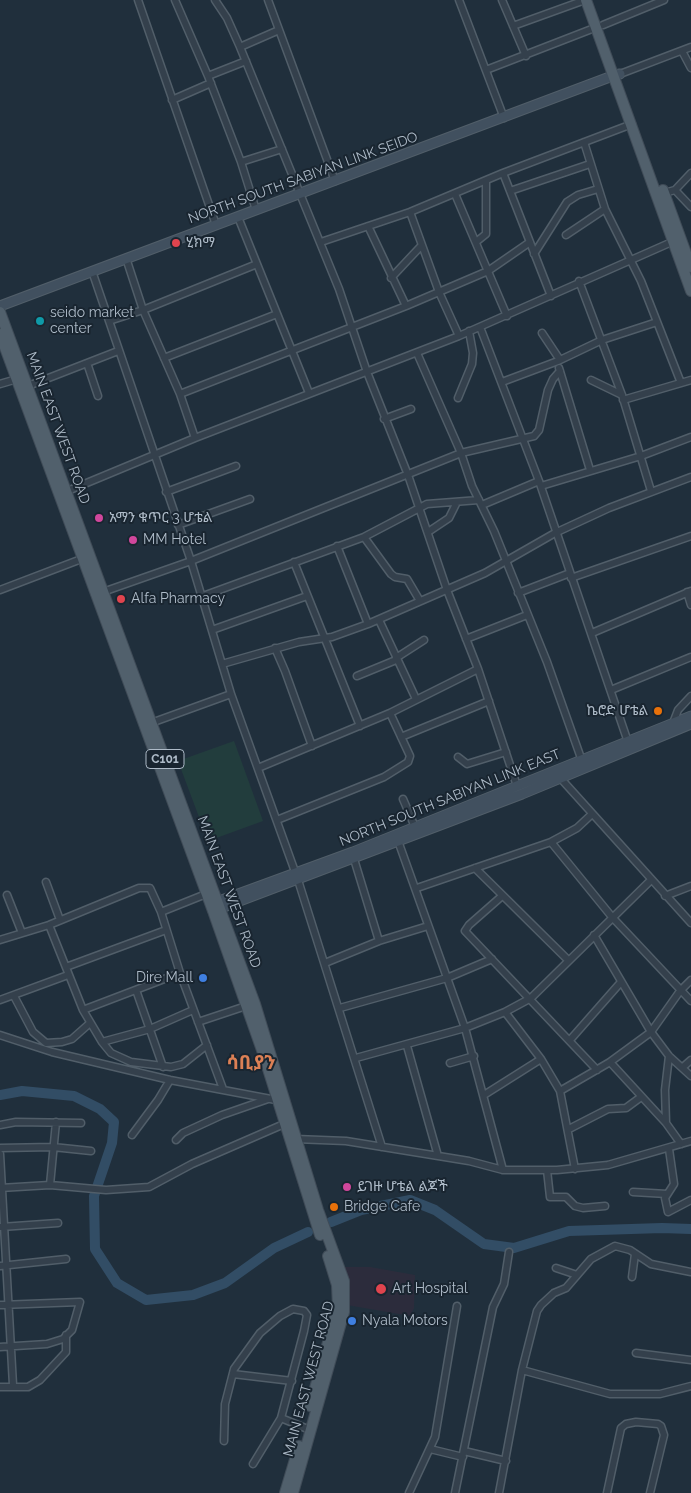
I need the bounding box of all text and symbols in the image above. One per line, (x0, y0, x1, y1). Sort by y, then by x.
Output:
street label: NORTH SOUTH SABIYAN LINK SEIDO (186, 129, 420, 227)
place label: ሂክማ (186, 235, 215, 251)
marker: ሂክማ (170, 237, 182, 249)
place label: seido market center (50, 305, 134, 338)
marker: seido market center (34, 315, 46, 327)
street label: MAIN EAST WEST ROAD (23, 350, 93, 506)
place label: አማን ቁጥር 3 ሆቴል (109, 510, 212, 526)
marker: አማን ቁጥር 3 ሆቴል (93, 512, 105, 524)
place label: MM Hotel (143, 532, 206, 548)
marker: MM Hotel (127, 534, 139, 546)
place label: Alfa Pharmacy (131, 591, 225, 607)
marker: Alfa Pharmacy (115, 593, 127, 605)
place label: ኬሮድ ሆቴል (586, 703, 648, 719)
marker: ኬሮድ ሆቴል (652, 705, 664, 717)
street label: NORTH SOUTH SABIYAN LINK EAST (337, 746, 563, 850)
road number: C101 (146, 750, 184, 769)
street label: MAIN EAST WEST ROAD (194, 814, 264, 970)
place label: Dire Mall (136, 970, 193, 986)
marker: Dire Mall (197, 972, 209, 984)
district label: ሳቢያን (226, 1052, 276, 1074)
place label: ይገዙ ሆቴል ልጆች (357, 1179, 448, 1195)
marker: ይገዙ ሆቴል ልጆች (341, 1181, 353, 1193)
place label: Bridge Cafe (344, 1199, 420, 1215)
marker: Bridge Cafe (328, 1201, 340, 1213)
place label: Art Hospital (392, 1281, 468, 1297)
marker: Art Hospital (374, 1282, 388, 1296)
street label: MAIN EAST WEST ROAD (280, 1299, 338, 1459)
place label: Nyala Motors (362, 1313, 448, 1329)
marker: Nyala Motors (346, 1315, 358, 1327)

